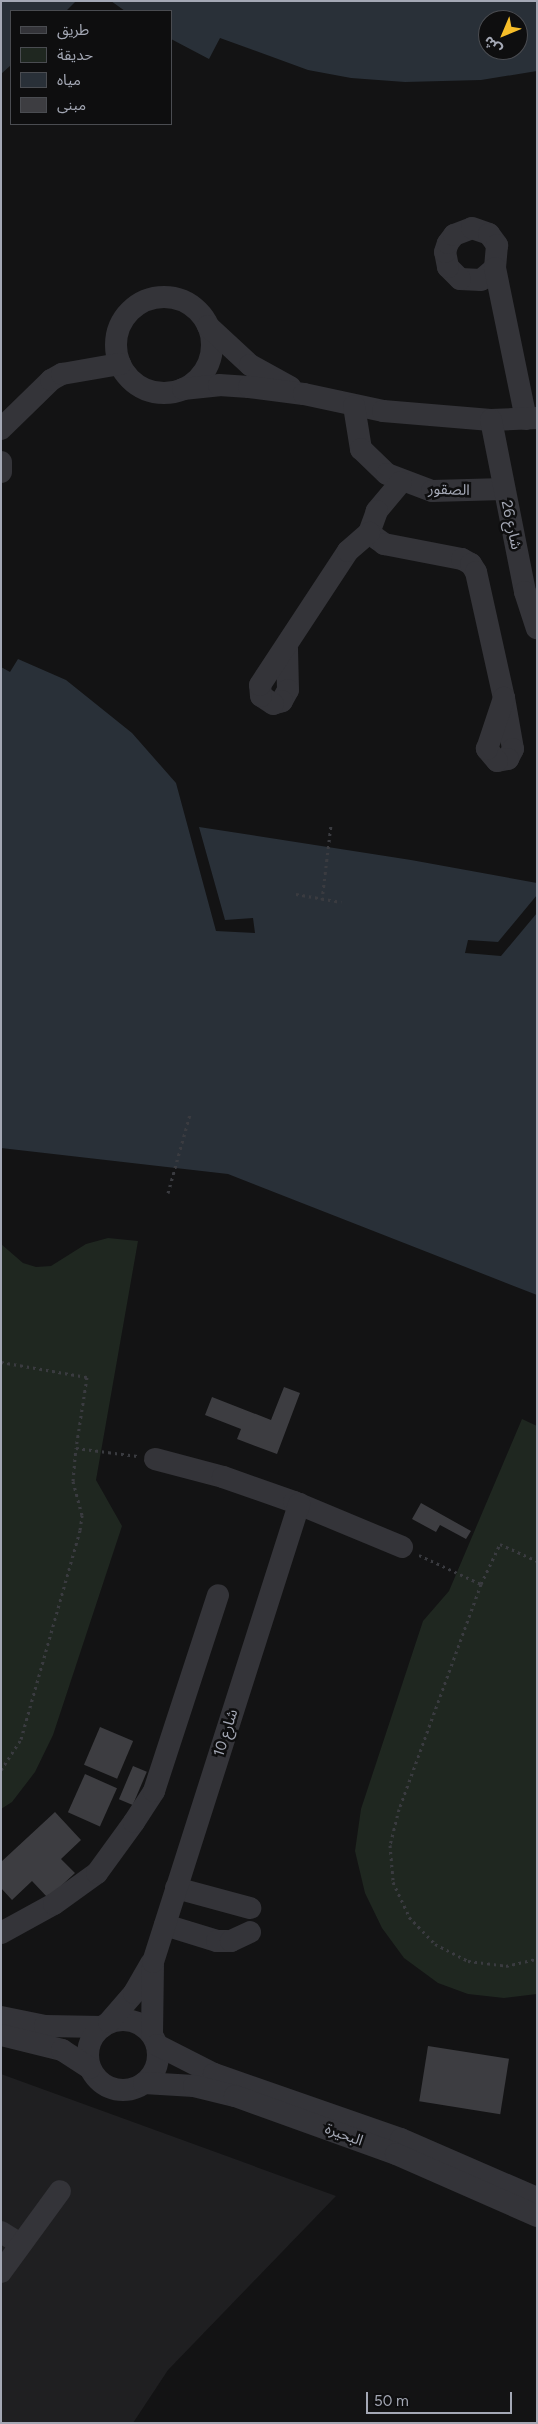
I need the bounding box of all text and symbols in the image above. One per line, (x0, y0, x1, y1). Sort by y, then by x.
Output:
legend (10, 10, 172, 125)
north arrow (478, 10, 528, 60)
text: طريق (57, 21, 89, 39)
text: ش (480, 32, 506, 58)
text: حديقة (57, 46, 93, 64)
text: مياه (57, 71, 81, 89)
text: مبنى (57, 96, 86, 114)
street label: الصقور (428, 480, 470, 500)
street label: شارع 26 (497, 499, 525, 551)
street label: شارع 10 (210, 1707, 242, 1759)
street label: البحيرة (323, 2120, 365, 2150)
scale bar (368, 2382, 514, 2414)
text: 50 m (374, 2392, 409, 2410)

